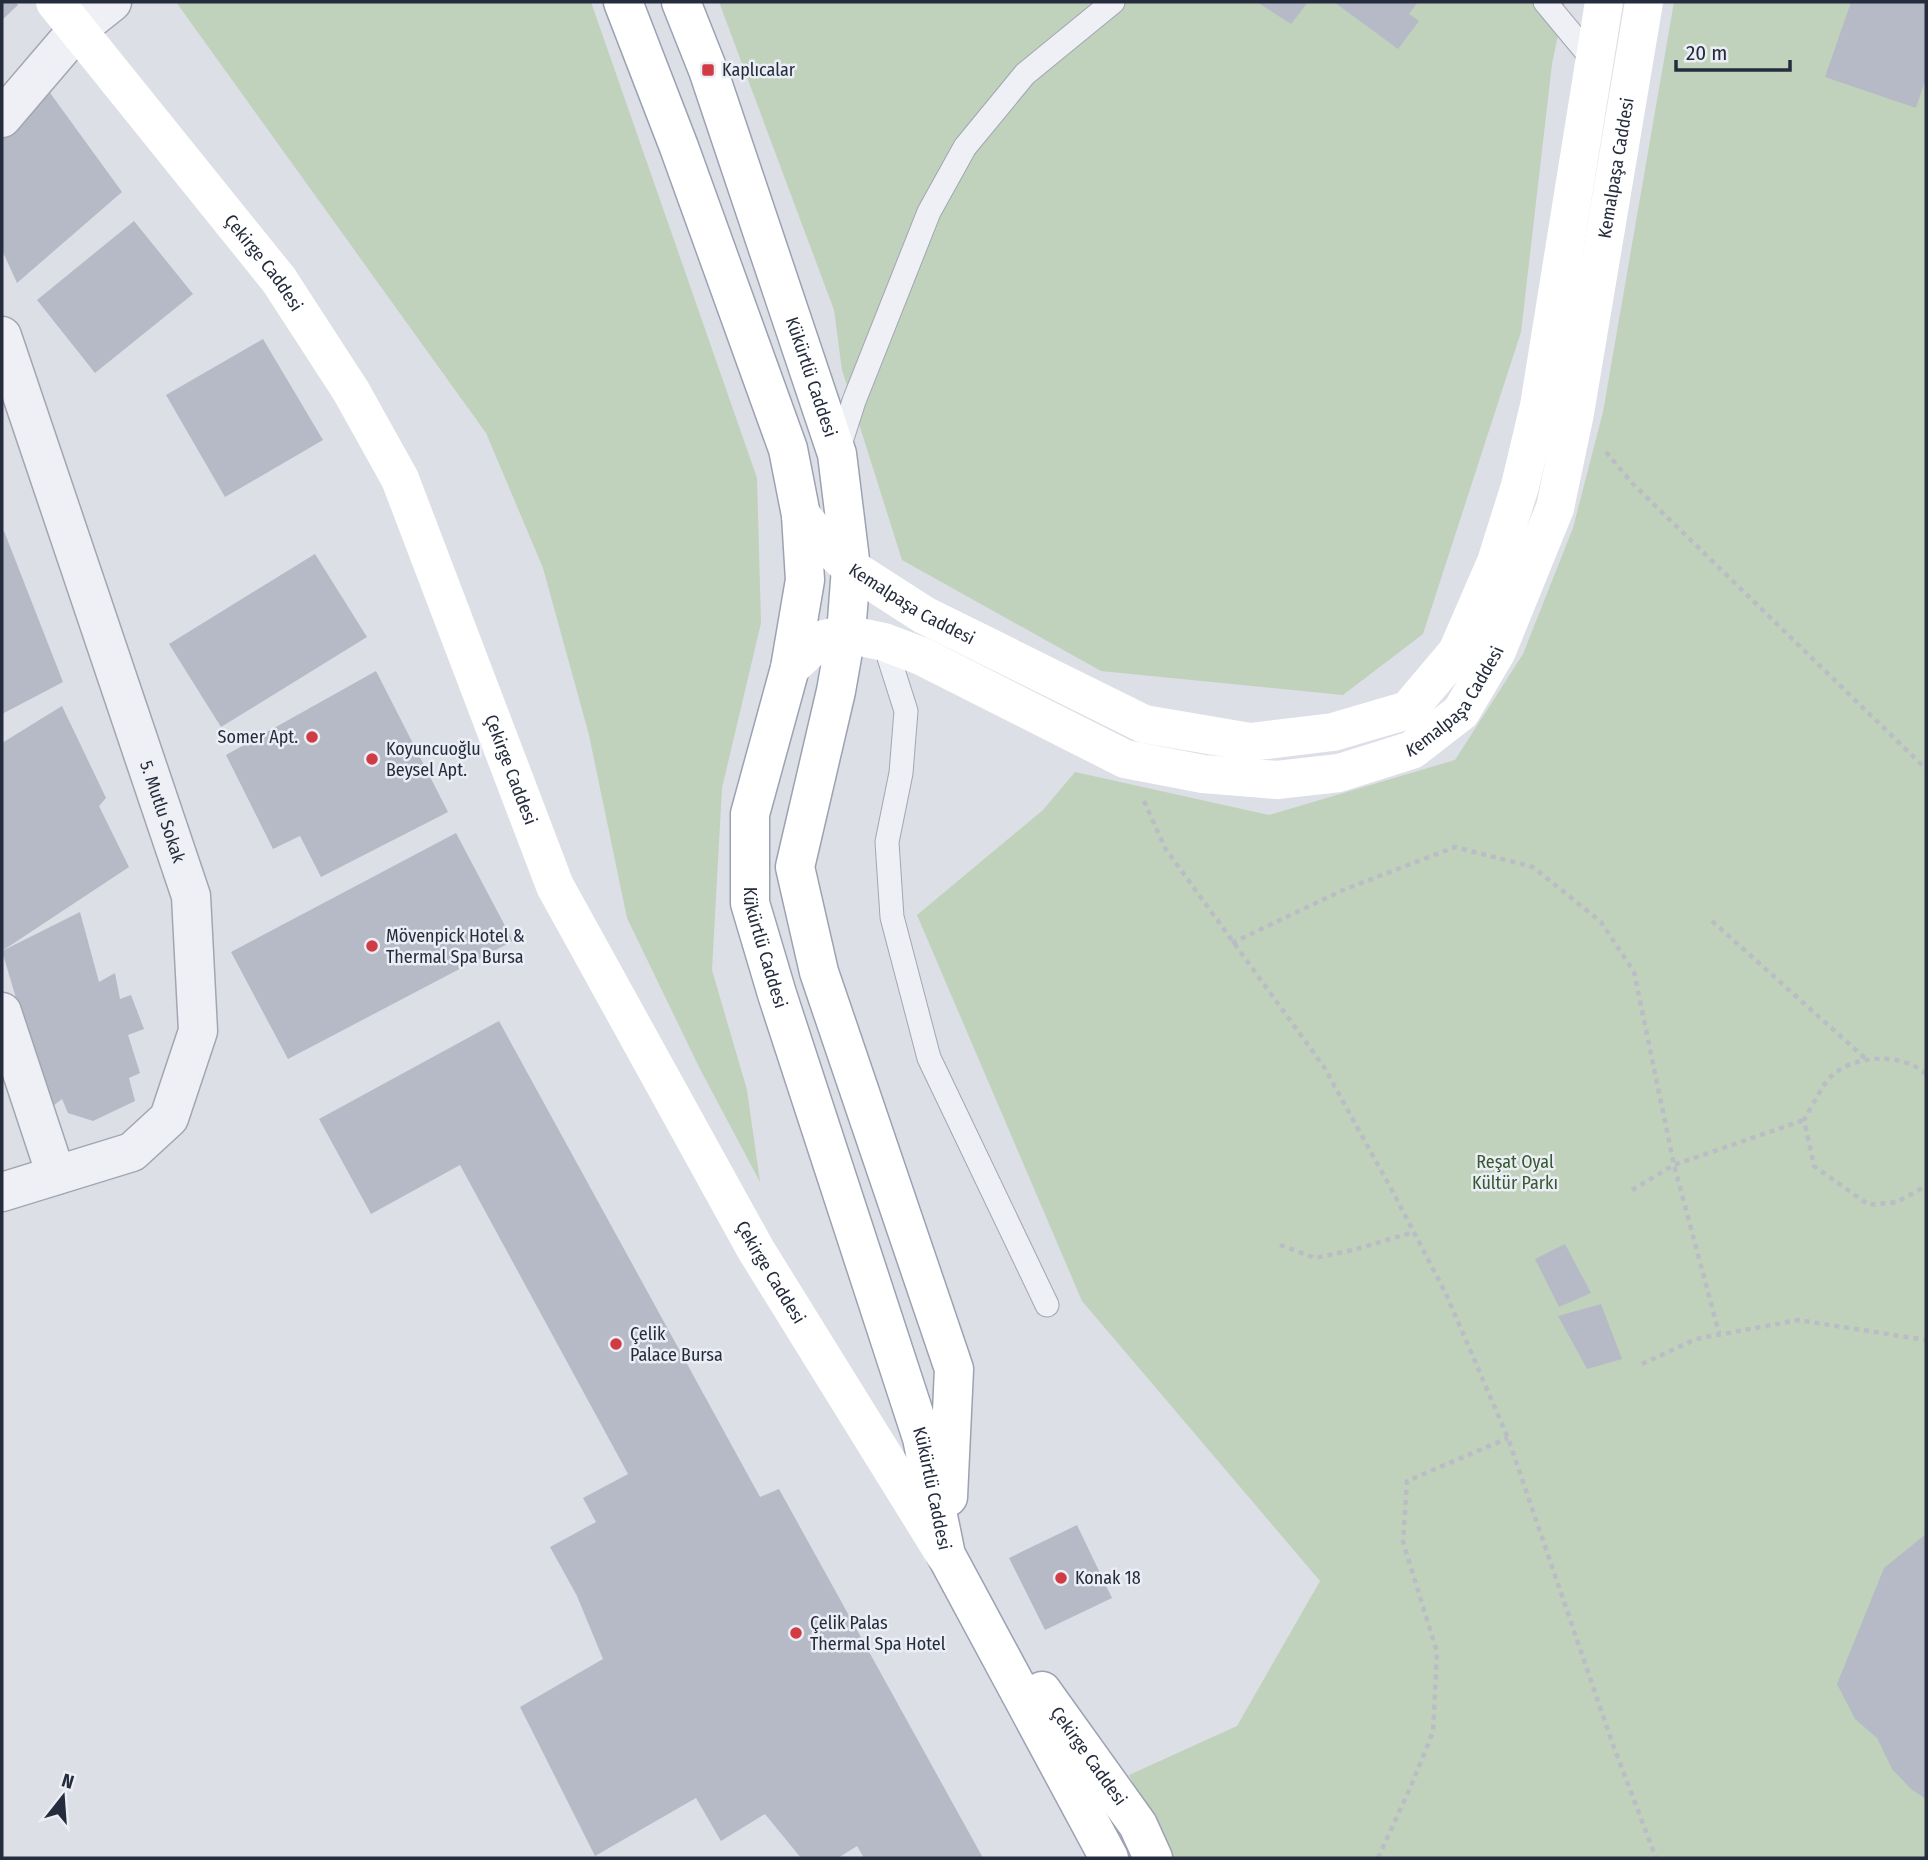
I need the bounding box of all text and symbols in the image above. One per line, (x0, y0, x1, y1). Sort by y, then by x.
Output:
scale bar (1676, 28, 1790, 72)
text: 20 m (1686, 40, 1727, 66)
place label: Kaplıcalar (722, 59, 796, 81)
marker: Kaplıcalar (700, 62, 716, 78)
street label: Kemalpaşa Caddesi (1594, 96, 1639, 240)
street label: Çekirge Caddesi (220, 210, 307, 315)
street label: Kükürtlü Caddesi (781, 314, 841, 440)
street label: Kemalpaşa Caddesi (845, 559, 978, 649)
street label: Kemalpaşa Caddesi (1403, 643, 1509, 762)
street label: Çekirge Caddesi (480, 711, 542, 828)
place label: Somer Apt. (218, 726, 298, 748)
marker: Somer Apt. (304, 729, 320, 745)
place label: Koyuncuoğlu Beysel Apt. (386, 738, 481, 781)
marker: Koyuncuoğlu Beysel Apt. (364, 751, 380, 767)
street label: 5. Mutlu Sokak (135, 758, 190, 866)
street label: Kükürtlü Caddesi (739, 887, 792, 1011)
place label: Mövenpick Hotel & Thermal Spa Bursa (386, 925, 525, 968)
marker: Mövenpick Hotel & Thermal Spa Bursa (364, 938, 380, 954)
park label: Reşat Oyal Kültür Parkı (1472, 1151, 1558, 1194)
street label: Çekirge Caddesi (731, 1217, 810, 1328)
place label: Çelik Palace Bursa (630, 1323, 723, 1366)
marker: Çelik Palace Bursa (608, 1336, 624, 1352)
street label: Kükürtlü Caddesi (908, 1424, 956, 1552)
place label: Konak 18 (1075, 1567, 1141, 1589)
marker: Konak 18 (1053, 1570, 1069, 1586)
place label: Çelik Palas Thermal Spa Hotel (810, 1612, 946, 1655)
marker: Çelik Palas Thermal Spa Hotel (788, 1625, 804, 1641)
street label: Çekirge Caddesi (1046, 1702, 1131, 1810)
north arrow (28, 1762, 98, 1832)
text: N (59, 1769, 77, 1794)

